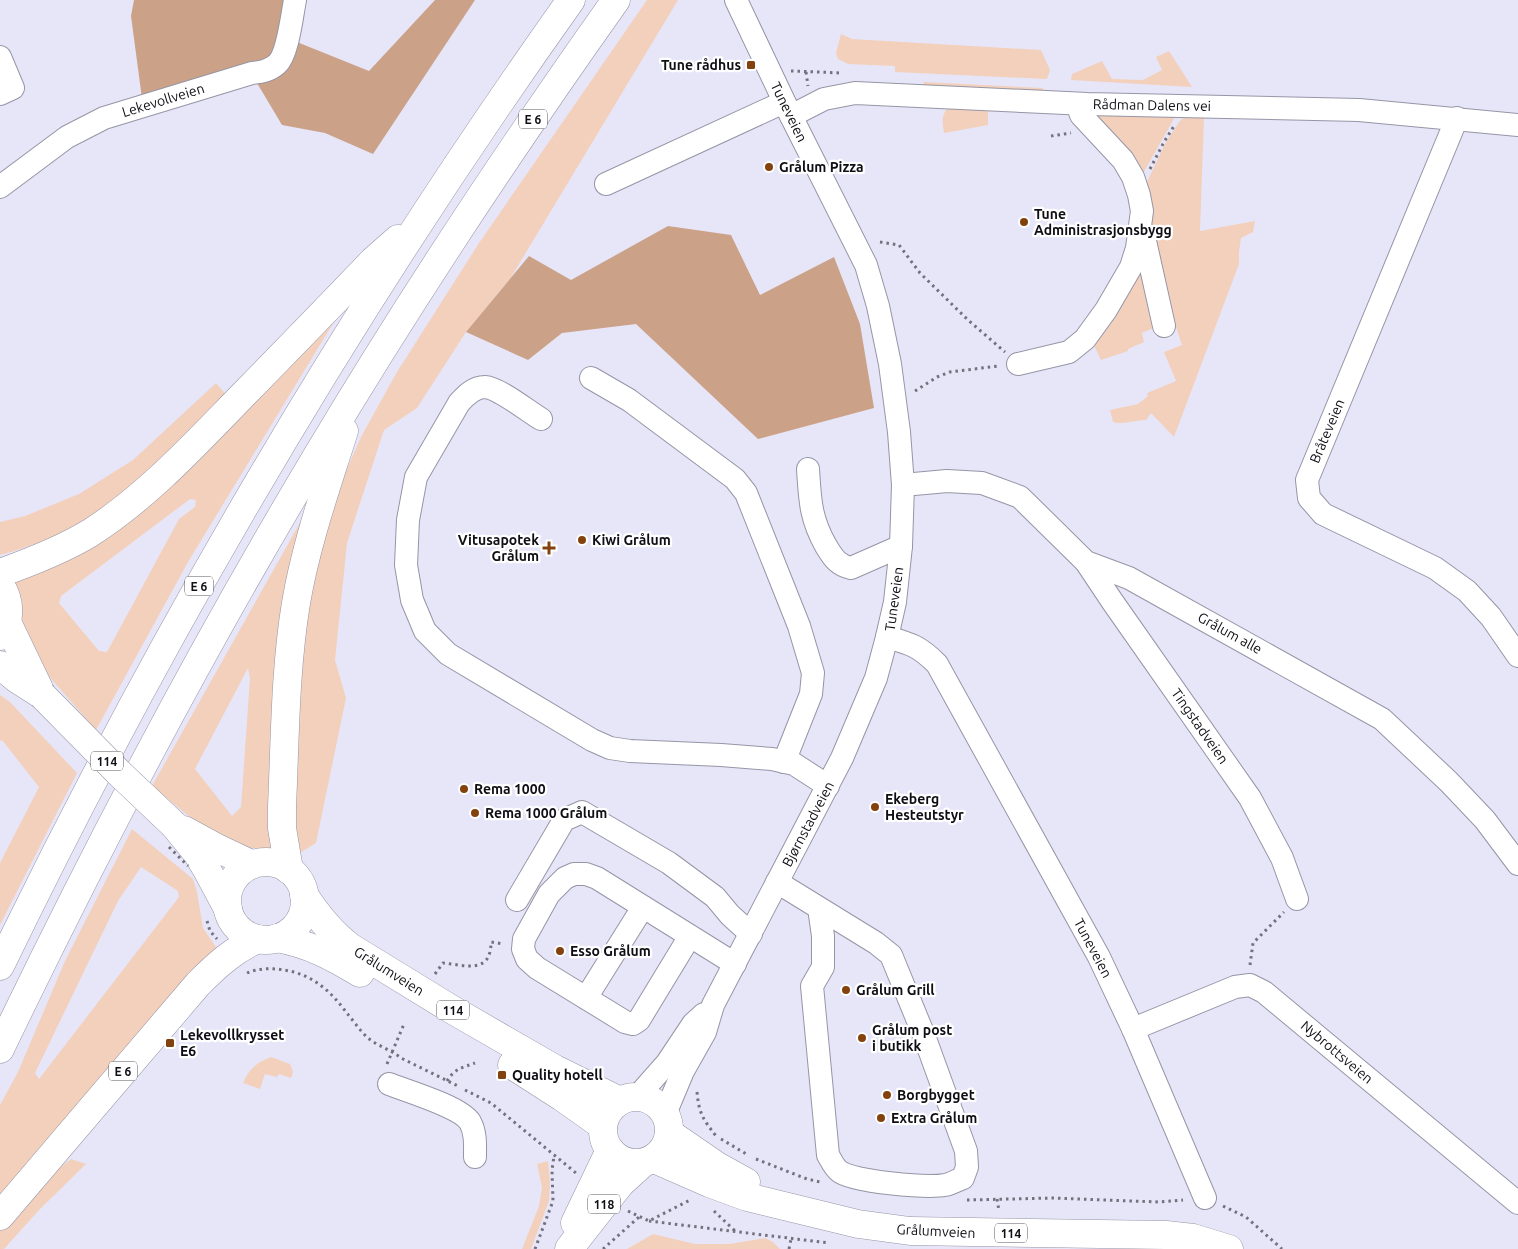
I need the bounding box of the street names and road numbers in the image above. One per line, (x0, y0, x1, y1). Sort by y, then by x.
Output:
street label: Tuneveien (768, 79, 810, 145)
street label: Lekevollveien (120, 80, 206, 120)
street label: Rådman Dalens vei (1093, 96, 1211, 114)
road number: E 6 (519, 110, 547, 128)
street label: Bråteveien (1306, 396, 1348, 466)
street label: Tuneveien (882, 566, 906, 632)
road number: E 6 (185, 576, 213, 596)
street label: Grålum alle (1195, 609, 1265, 657)
street label: Tingstadveien (1168, 685, 1232, 767)
road number: 114 (91, 751, 123, 770)
street label: Bjørnstadveien (779, 779, 837, 869)
street label: Tuneveien (1071, 916, 1115, 980)
street label: Grålumveien (351, 943, 427, 999)
road number: 114 (437, 1000, 469, 1020)
street label: Nybrottsveien (1298, 1017, 1376, 1087)
road number: E 6 (109, 1062, 137, 1080)
road number: 118 (588, 1194, 620, 1214)
street label: Grålumveien (896, 1221, 976, 1241)
road number: 114 (995, 1224, 1027, 1242)

